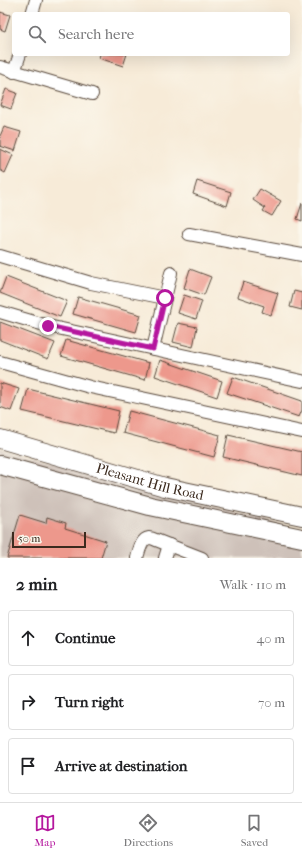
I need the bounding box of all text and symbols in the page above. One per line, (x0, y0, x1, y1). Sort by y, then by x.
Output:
search box (12, 12, 290, 56)
icon: search (26, 23, 48, 45)
text: Search here (58, 25, 134, 43)
route start (156, 289, 174, 307)
route end (39, 317, 57, 335)
street label: Pleasant Hill Road (94, 459, 206, 504)
scale bar (12, 530, 86, 549)
text: 50 m (18, 532, 40, 545)
text: 2 min (16, 574, 57, 594)
text: Walk · 110 m (220, 577, 286, 592)
icon: ahead (17, 627, 39, 649)
text: Continue (55, 629, 115, 647)
text: 40 m (257, 631, 285, 646)
icon: right (17, 691, 39, 713)
text: Turn right (55, 693, 124, 711)
text: 70 m (258, 695, 285, 710)
icon: arrive (17, 755, 39, 777)
text: Arrive at destination (55, 757, 187, 775)
tab: Map (34, 812, 56, 849)
tab: Directions (124, 812, 173, 849)
tab: Saved (241, 812, 268, 849)

